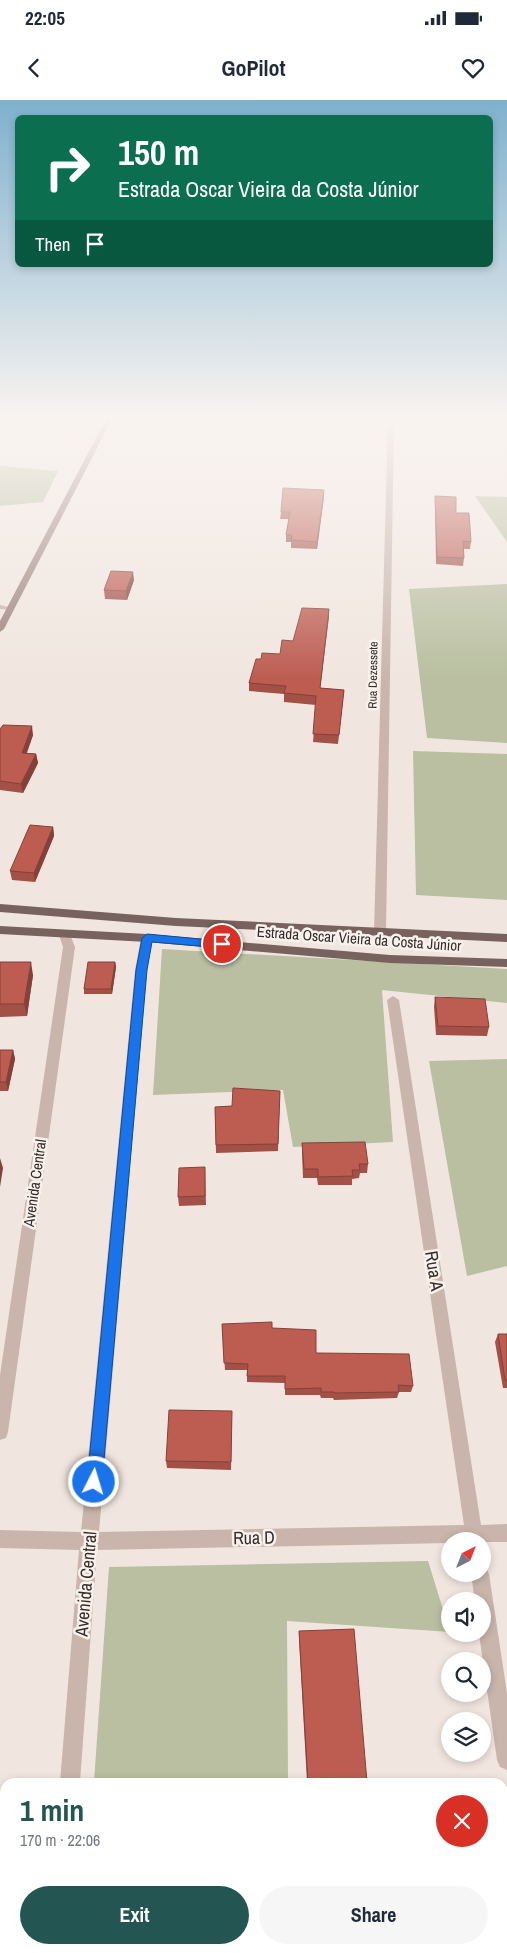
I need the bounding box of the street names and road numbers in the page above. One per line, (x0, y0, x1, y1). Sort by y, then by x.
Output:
street label: Rua Dezessete (364, 641, 382, 709)
street label: Estrada Oscar Vieira da Costa Júnior (256, 921, 462, 956)
street label: Avenida Central (18, 1138, 51, 1229)
street label: Rua A (419, 1249, 450, 1293)
street label: Rua D (233, 1525, 275, 1550)
street label: Avenida Central (68, 1530, 103, 1639)

